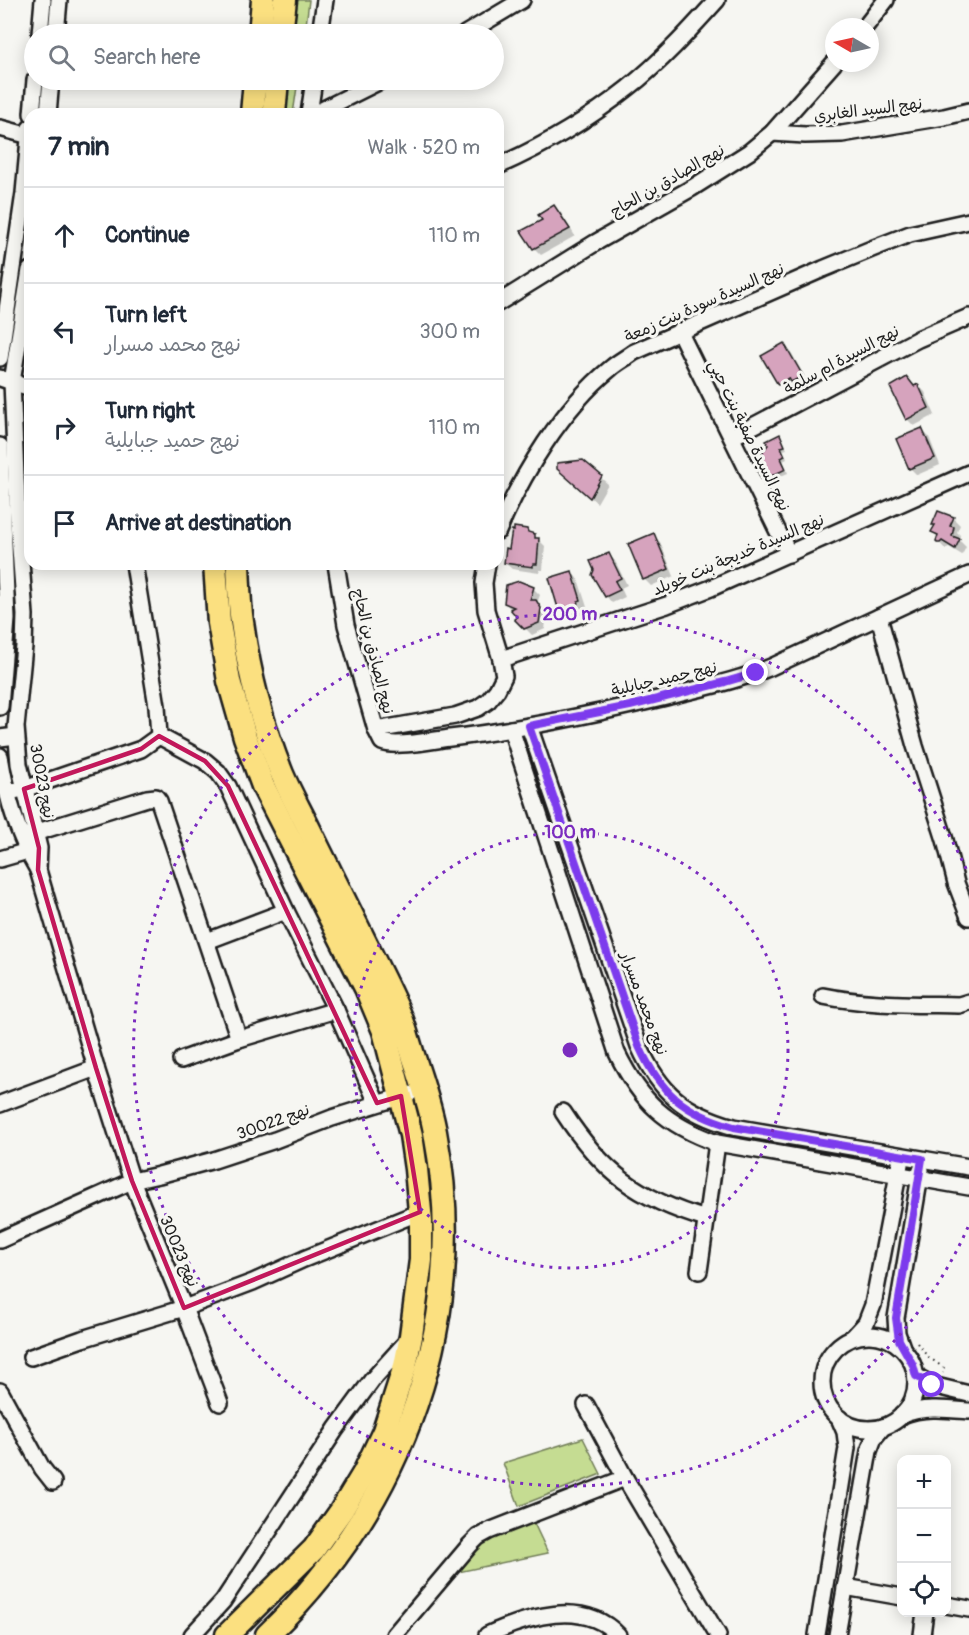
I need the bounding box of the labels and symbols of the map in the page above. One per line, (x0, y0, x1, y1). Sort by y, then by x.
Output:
north arrow (825, 18, 879, 72)
street label: نهج السيد الغابري (813, 93, 924, 128)
street label: نهج الصادق بن الحاج (607, 140, 728, 222)
street label: نهج السيدة سودة بنت زمعة (621, 259, 787, 347)
street label: نهج السيدة ام سلمة (780, 321, 904, 401)
street label: نهج السيدة صفية بنت حيي (700, 357, 794, 516)
street label: نهج السيدة خديجة بنت خويلد (649, 510, 827, 600)
street label: نهج الصادق بن الحاج (348, 586, 398, 716)
text: 200 m (543, 603, 597, 626)
street label: نهج حميد جبايلية (609, 657, 719, 701)
route end (742, 659, 768, 685)
street label: نهج 30023 (25, 742, 59, 820)
text: 100 m (544, 821, 596, 844)
street label: نهج محمد مسرار (615, 947, 672, 1058)
centre of rings (560, 1040, 580, 1060)
street label: نهج 30022 (234, 1100, 312, 1144)
street label: نهج 30023 (155, 1213, 203, 1290)
route start (918, 1371, 944, 1397)

